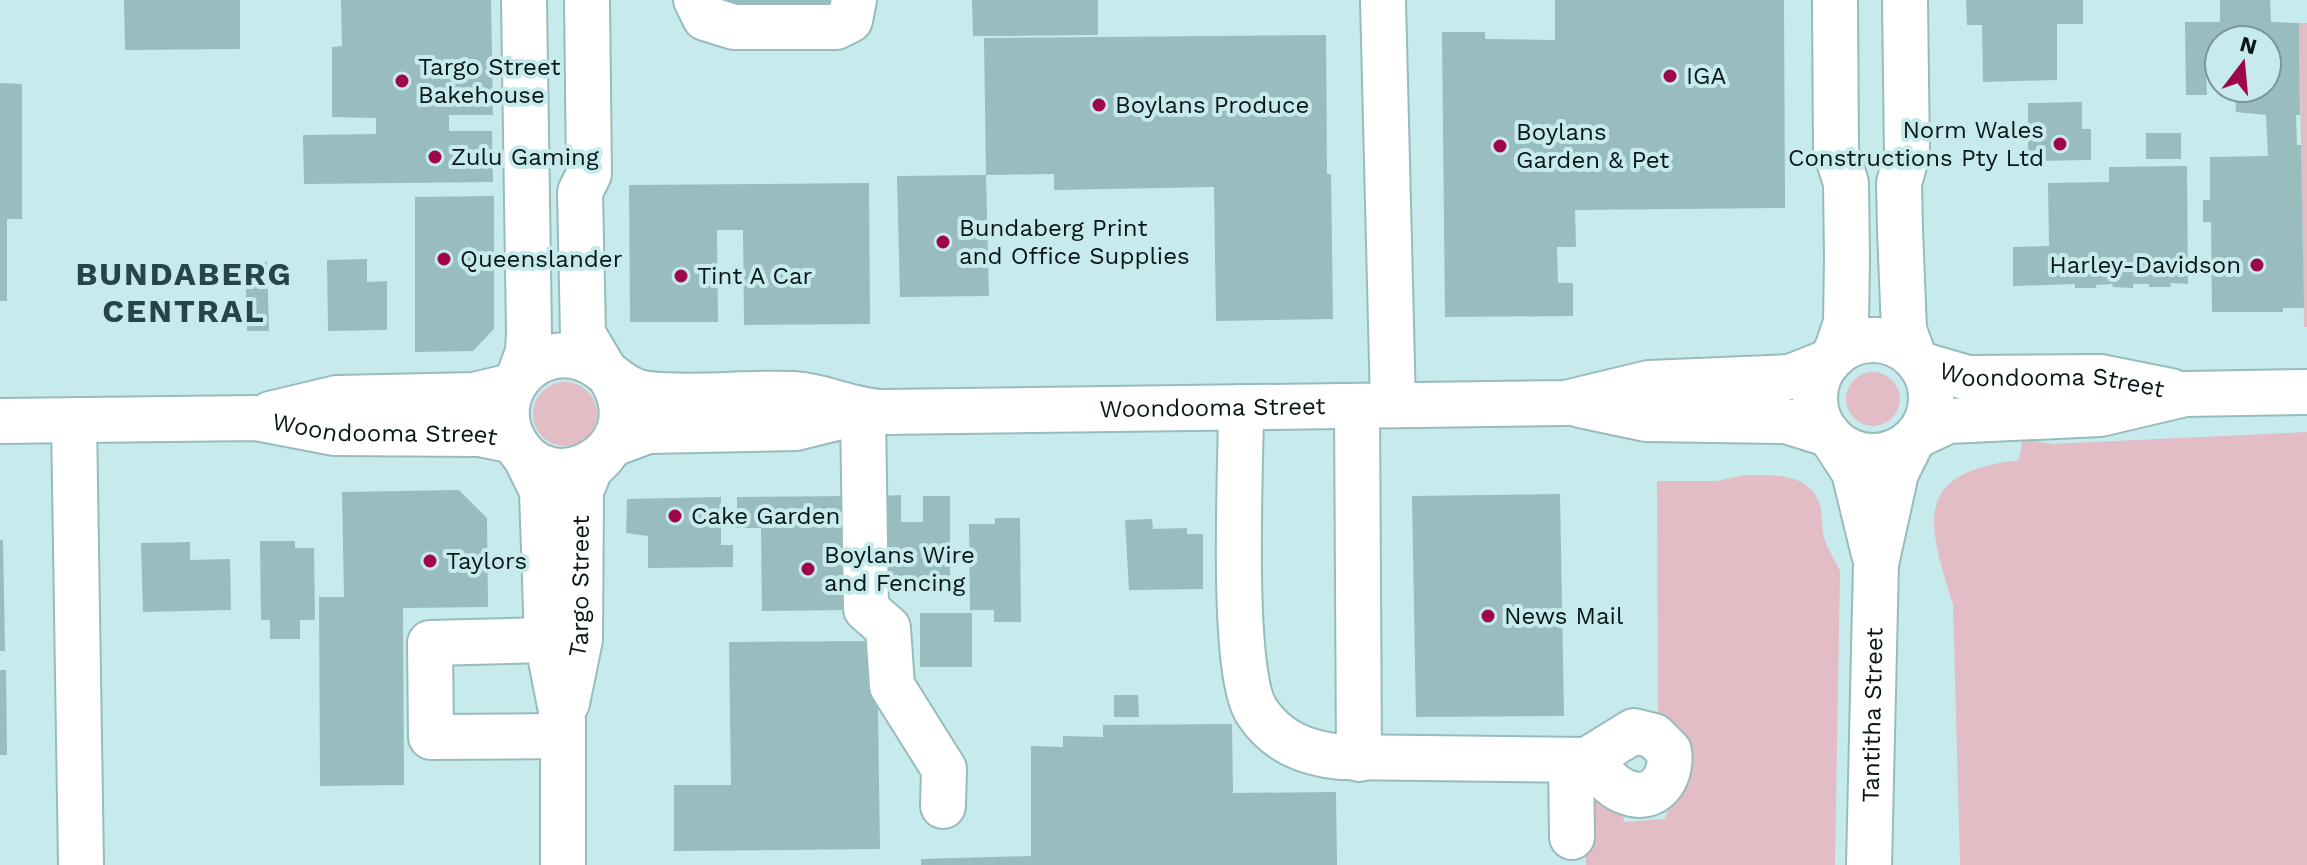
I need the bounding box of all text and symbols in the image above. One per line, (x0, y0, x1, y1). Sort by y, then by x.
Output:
north arrow (2203, 24, 2283, 104)
text: N (2237, 31, 2260, 60)
place label: Targo Street Bakehouse (418, 53, 560, 109)
place label: IGA (1686, 62, 1726, 90)
marker: IGA (1661, 67, 1679, 85)
marker: Targo Street Bakehouse (393, 72, 411, 90)
place label: Boylans Produce (1115, 91, 1309, 119)
marker: Boylans Produce (1090, 96, 1108, 114)
place label: Norm Wales Constructions Pty Ltd (1788, 116, 2044, 172)
place label: Boylans Garden & Pet (1516, 118, 1669, 174)
marker: Norm Wales Constructions Pty Ltd (2051, 135, 2069, 153)
marker: Boylans Garden & Pet (1491, 137, 1509, 155)
place label: Zulu Gaming (451, 143, 599, 171)
marker: Zulu Gaming (426, 148, 444, 166)
place label: Bundaberg Print and Office Supplies (959, 214, 1190, 270)
marker: Bundaberg Print and Office Supplies (934, 233, 952, 251)
place label: Queenslander (460, 245, 623, 273)
marker: Queenslander (435, 250, 453, 268)
place label: Harley-Davidson (2049, 251, 2241, 279)
district label: BUNDABERG CENTRAL (75, 255, 293, 330)
marker: Harley-Davidson (2248, 256, 2266, 274)
place label: Tint A Car (697, 262, 813, 290)
marker: Tint A Car (672, 267, 690, 285)
street label: Woondooma Street (1936, 356, 2167, 403)
street label: Woondooma Street (1099, 392, 1326, 423)
street label: Woondooma Street (270, 407, 500, 451)
place label: Cake Garden (691, 502, 840, 530)
marker: Cake Garden (666, 507, 684, 525)
street label: Targo Street (563, 515, 595, 660)
place label: Boylans Wire and Fencing (824, 541, 975, 597)
place label: Taylors (446, 547, 527, 575)
marker: Taylors (421, 552, 439, 570)
marker: Boylans Wire and Fencing (799, 560, 817, 578)
place label: News Mail (1504, 602, 1624, 630)
marker: News Mail (1479, 607, 1497, 625)
street label: Tantitha Street (1856, 627, 1889, 803)

